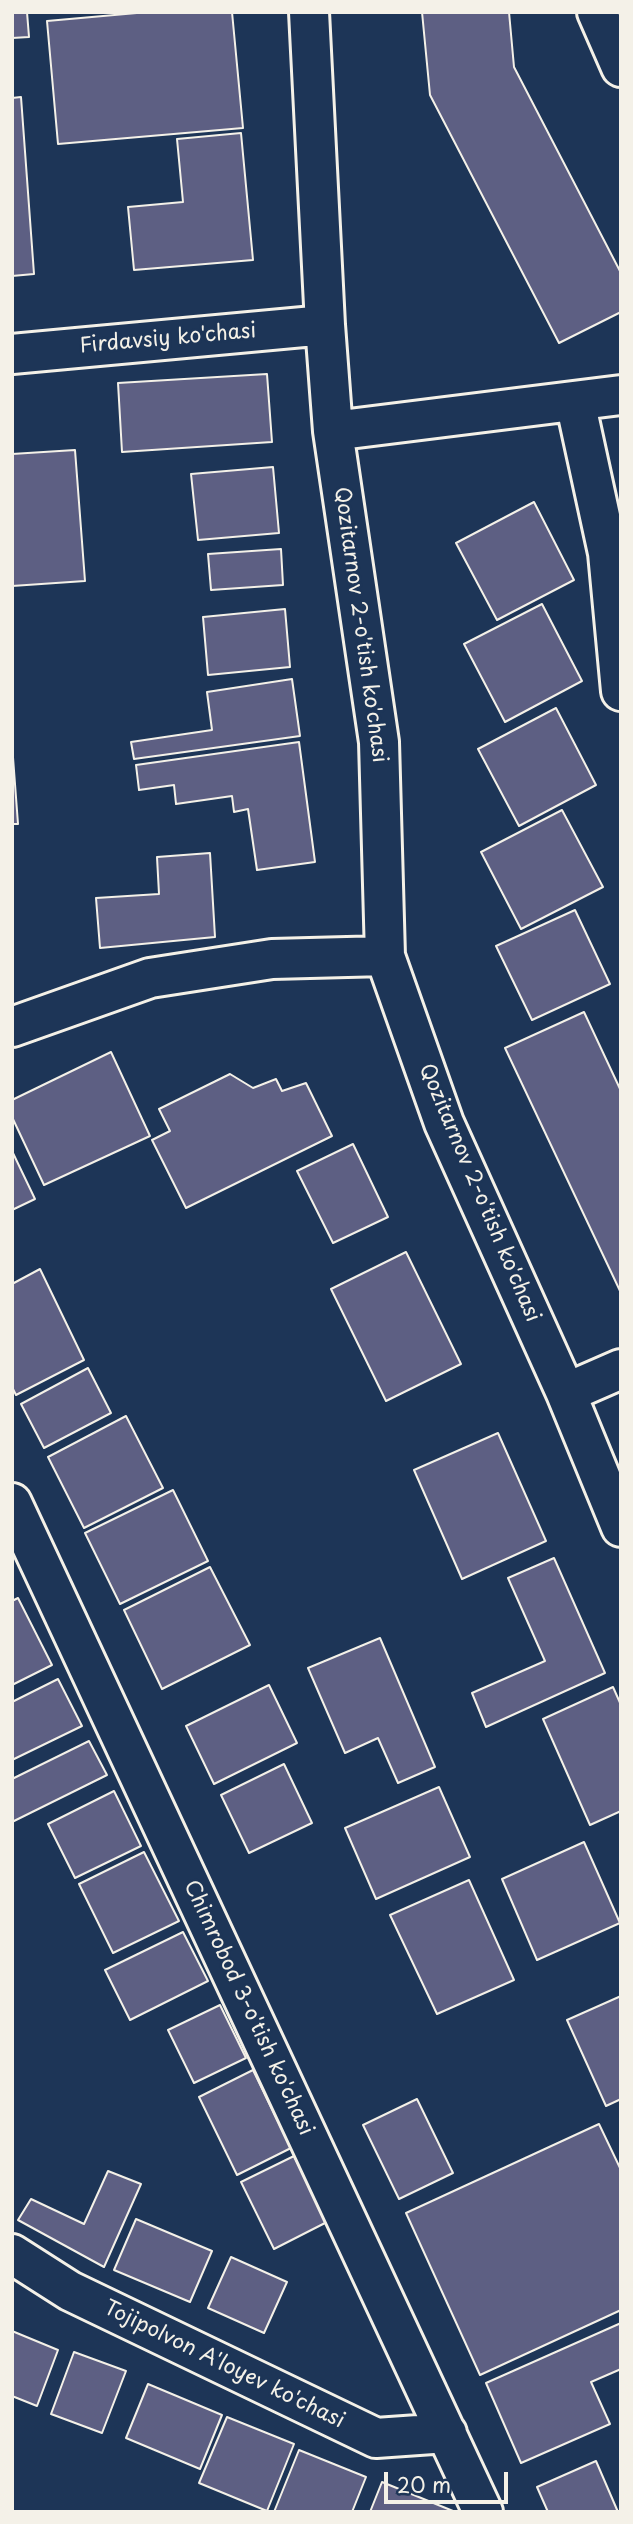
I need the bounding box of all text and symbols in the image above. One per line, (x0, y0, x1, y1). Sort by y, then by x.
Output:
street label: Firdavsiy ko'chasi (79, 319, 257, 359)
street label: Qozitarnov 2-o'tish ko'chasi (328, 485, 392, 765)
street label: Qozitarnov 2-o'tish ko'chasi (413, 1060, 545, 1326)
street label: Chimrobod 3-o'tish ko'chasi (178, 1876, 318, 2140)
street label: Tojipolvon A'loyev ko'chasi (100, 2296, 348, 2434)
scale bar (388, 2458, 512, 2502)
text: 20 m (397, 2468, 451, 2500)

